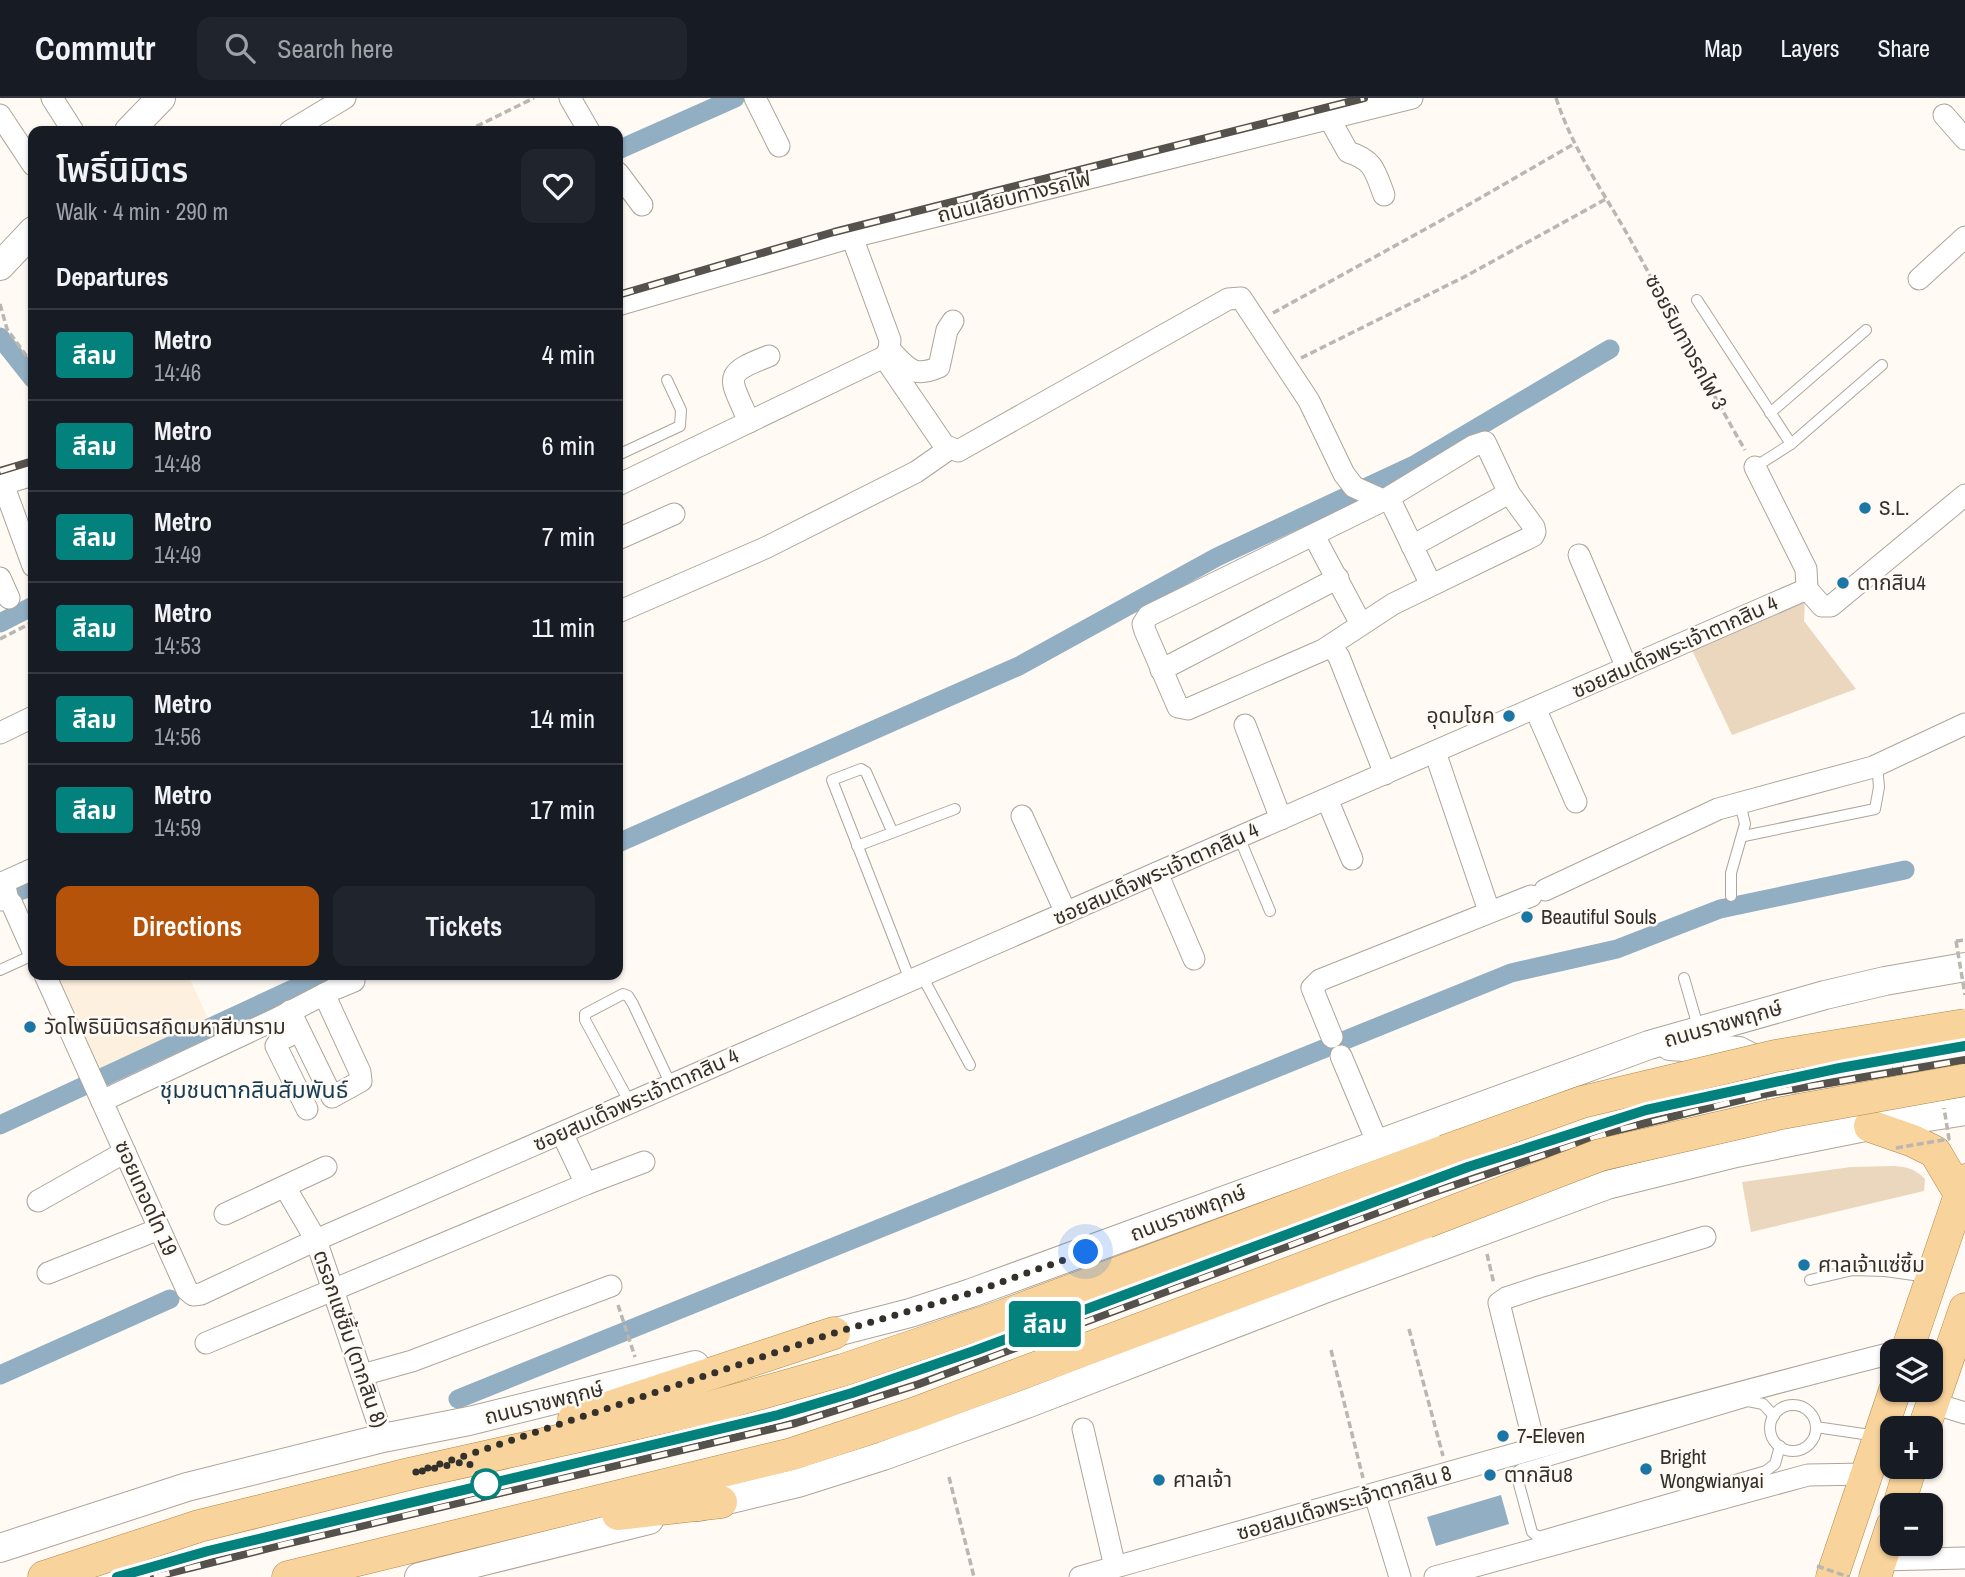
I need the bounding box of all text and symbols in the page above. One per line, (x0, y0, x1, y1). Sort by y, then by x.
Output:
search box (197, 17, 687, 80)
text: Commutr (35, 26, 155, 70)
icon: search (221, 29, 259, 67)
text: Search here (277, 31, 393, 66)
text: Map (1704, 32, 1742, 64)
text: Layers (1780, 32, 1839, 64)
text: Share (1877, 32, 1930, 64)
text: โพธิ์นิมิตร (56, 148, 188, 192)
button: heart (521, 149, 595, 223)
street label: ถนนเลียบทางรถไฟ (934, 163, 1094, 230)
text: Walk · 4 min · 290 m (56, 196, 228, 227)
text: Departures (56, 259, 169, 294)
street label: ซอยริมทางรถไฟ 3 (1639, 269, 1734, 415)
text: Metro (154, 322, 212, 357)
text: 4 min (542, 337, 595, 372)
text: สีลม (72, 339, 117, 371)
text: 14:46 (154, 357, 201, 388)
text: Metro (154, 413, 212, 448)
text: 6 min (542, 428, 595, 463)
text: สีลม (72, 430, 117, 462)
text: 14:48 (154, 448, 201, 479)
place label: S.L. (1879, 493, 1910, 522)
marker: S.L. (1857, 500, 1873, 516)
text: Metro (154, 504, 212, 539)
text: 7 min (542, 519, 595, 554)
text: สีลม (72, 521, 117, 553)
text: 14:49 (154, 539, 201, 570)
place label: ตากสิน4 (1857, 568, 1926, 597)
marker: ตากสิน4 (1835, 575, 1851, 591)
street label: ซอยสมเด็จพระเจ้าตากสิน 4 (1567, 588, 1783, 705)
text: Metro (154, 595, 212, 630)
text: 11 min (531, 610, 595, 645)
text: สีลม (72, 612, 117, 644)
text: 14:53 (154, 630, 201, 661)
text: Metro (154, 686, 212, 721)
text: 14 min (530, 701, 595, 736)
place label: อุดมโชค (1426, 701, 1495, 730)
text: สีลม (72, 703, 117, 735)
marker: อุดมโชค (1501, 708, 1517, 724)
text: 14:56 (154, 721, 201, 752)
text: Metro (154, 777, 212, 812)
text: 17 min (530, 792, 595, 827)
text: สีลม (72, 794, 117, 826)
text: 14:59 (154, 812, 201, 843)
street label: ซอยสมเด็จพระเจ้าตากสิน 4 (1048, 815, 1264, 932)
button: Directions (56, 886, 319, 966)
button: Tickets (333, 886, 595, 966)
place label: Beautiful Souls (1541, 902, 1657, 931)
marker: Beautiful Souls (1519, 909, 1535, 925)
street label: ถนนราชพฤกษ์ (1660, 993, 1785, 1054)
place label: วัดโพธินิมิตรสถิตมหาสีมาราม (44, 1012, 286, 1041)
marker: วัดโพธินิมิตรสถิตมหาสีมาราม (22, 1019, 38, 1035)
street label: ซอยสมเด็จพระเจ้าตากสิน 4 (528, 1041, 744, 1158)
district label: ชุมชนตากสินสัมพันธ์ (160, 1074, 349, 1105)
street label: ซอยเทอดไท 19 (108, 1136, 185, 1260)
street label: ถนนราชพฤกษ์ (1126, 1177, 1250, 1248)
your location (1068, 1234, 1103, 1269)
street label: ตรอกแซ่ซิ้ม (ตากสิน 8) (306, 1246, 394, 1432)
place label: ศาลเจ้าแซ่ซิ้ม (1818, 1250, 1925, 1279)
marker: ศาลเจ้าแซ่ซิ้ม (1796, 1257, 1812, 1273)
line badge: สีลม (996, 1301, 1094, 1347)
text: สีลม (1023, 1308, 1067, 1340)
map controls (1880, 1339, 1943, 1556)
button: layers (1880, 1339, 1943, 1402)
street label: ถนนราชพฤกษ์ (481, 1374, 607, 1431)
button: + (1880, 1416, 1943, 1479)
place label: 7-Eleven (1517, 1421, 1585, 1450)
marker: 7-Eleven (1495, 1428, 1511, 1444)
place label: Bright Wongwianyai (1660, 1442, 1764, 1495)
street label: ซอยสมเด็จพระเจ้าตากสิน 8 (1233, 1458, 1455, 1547)
place label: ตากสิน8 (1504, 1460, 1573, 1489)
marker: Bright Wongwianyai (1638, 1461, 1654, 1477)
place label: ศาลเจ้า (1173, 1465, 1232, 1494)
marker: ตากสิน8 (1482, 1467, 1498, 1483)
unlabelled marker (471, 1469, 501, 1499)
marker: ศาลเจ้า (1151, 1472, 1167, 1488)
button: − (1880, 1493, 1943, 1556)

